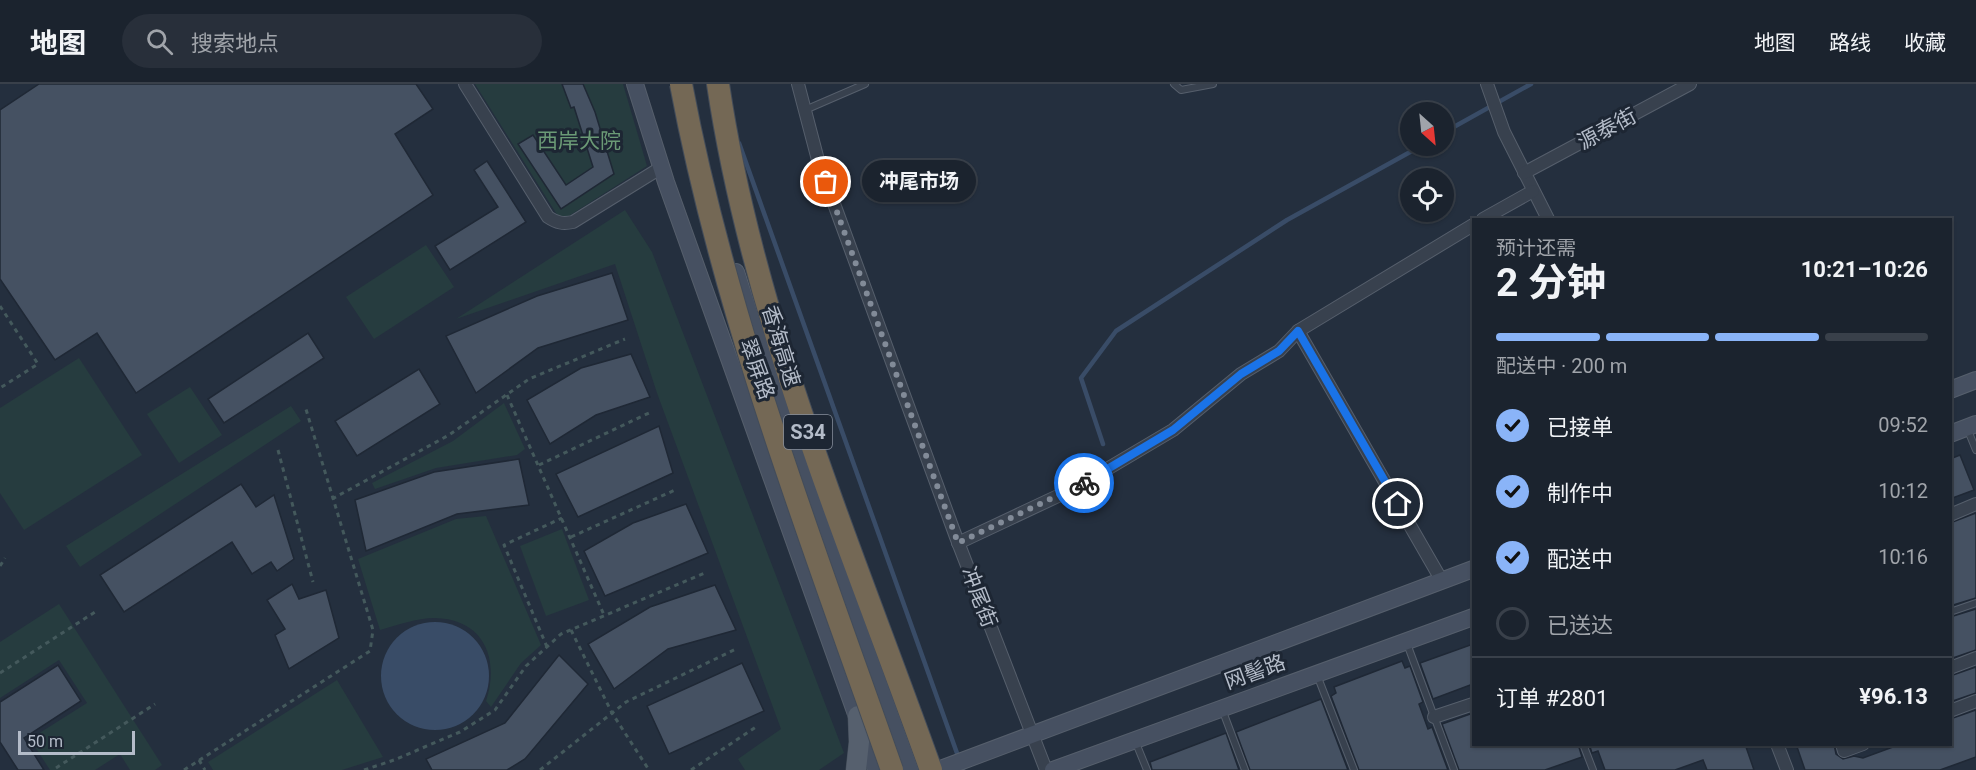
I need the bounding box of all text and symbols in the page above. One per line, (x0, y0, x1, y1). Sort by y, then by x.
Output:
search box (122, 14, 542, 68)
icon: search (143, 25, 176, 58)
text: 地图 (30, 27, 86, 60)
text: 搜索地点 (191, 31, 279, 56)
text: 地图 (1754, 31, 1796, 55)
text: 路线 (1829, 31, 1871, 55)
text: 收藏 (1904, 31, 1946, 55)
north arrow (1400, 102, 1454, 156)
map controls (1400, 102, 1454, 222)
street label: 源泰街 (1574, 104, 1640, 154)
park label: 西岸大院 (537, 129, 621, 153)
pin (800, 156, 851, 207)
callout: 冲尾市场 (862, 161, 976, 203)
icon: bag (809, 165, 842, 198)
button: locate (1400, 168, 1454, 222)
text: 冲尾市场 (879, 169, 959, 193)
text: 预计还需 (1496, 236, 1576, 260)
text: 10:21–10:26 (1801, 257, 1928, 282)
text: 2 分钟 (1496, 260, 1606, 306)
street label: 香海高速 (757, 302, 805, 390)
street label: 翠屏路 (735, 335, 779, 403)
text: 配送中 · 200 m (1496, 354, 1627, 378)
icon: check (1496, 409, 1529, 442)
text: 09:52 (1878, 413, 1928, 437)
road number: S34 (784, 415, 832, 449)
text: 已接单 (1547, 415, 1613, 440)
courier (1054, 453, 1114, 513)
icon: bike (1068, 467, 1101, 500)
icon: check (1496, 475, 1529, 508)
pin (1372, 478, 1423, 529)
text: 10:12 (1878, 479, 1928, 503)
text: 制作中 (1547, 481, 1613, 506)
icon: home (1381, 487, 1414, 520)
icon: check (1496, 541, 1529, 574)
text: 10:16 (1878, 545, 1928, 569)
text: 配送中 (1547, 547, 1613, 572)
street label: 冲尾街 (957, 563, 1001, 631)
text: 已送达 (1547, 613, 1613, 638)
street label: 网髻路 (1221, 650, 1289, 694)
text: ¥96.13 (1859, 684, 1928, 709)
text: 订单 #2801 (1496, 686, 1608, 711)
scale bar (18, 728, 135, 756)
text: 50 m (27, 732, 63, 751)

